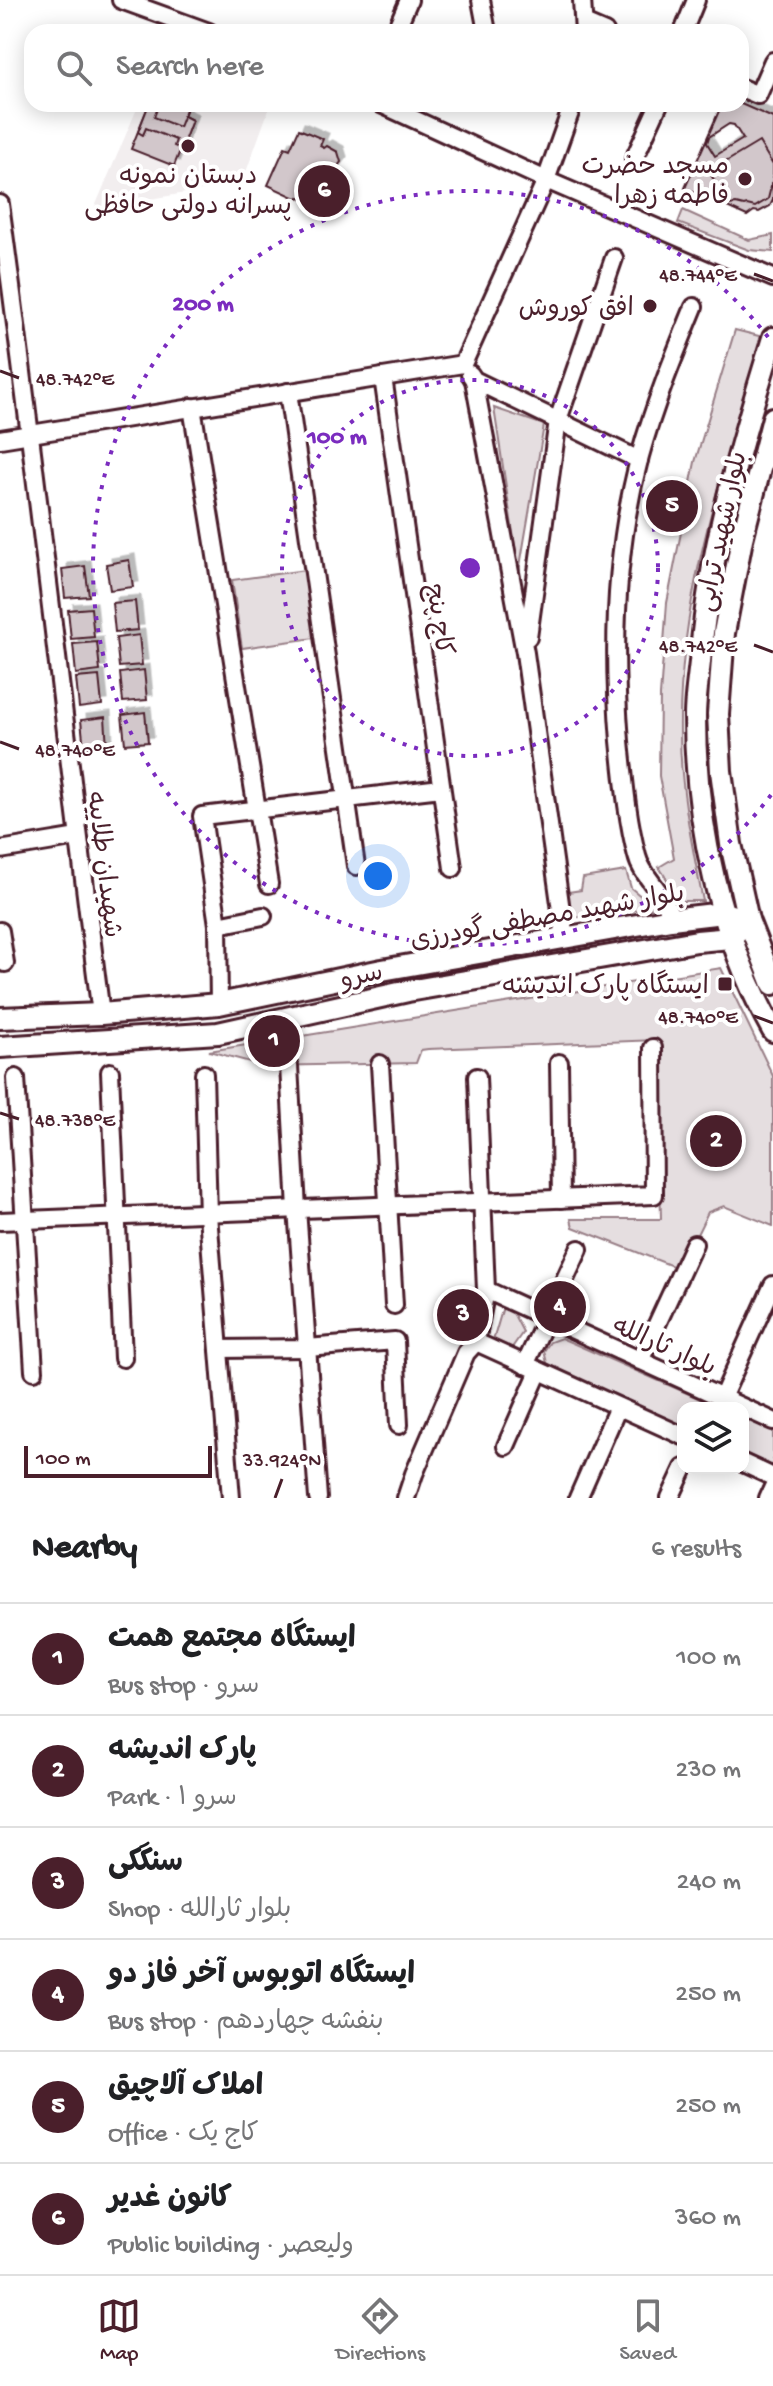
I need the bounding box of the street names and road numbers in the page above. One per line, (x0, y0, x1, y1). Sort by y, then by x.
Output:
street label: بلوار شهید ترابی (692, 449, 756, 615)
street label: کاج پنج (416, 582, 457, 657)
street label: شهیدان طلاییه (77, 789, 126, 940)
street label: بلوار شهید مصطفی گودرزی (408, 876, 687, 959)
street label: سرو (337, 959, 386, 998)
street label: بلوار ثارالله (606, 1312, 720, 1386)

